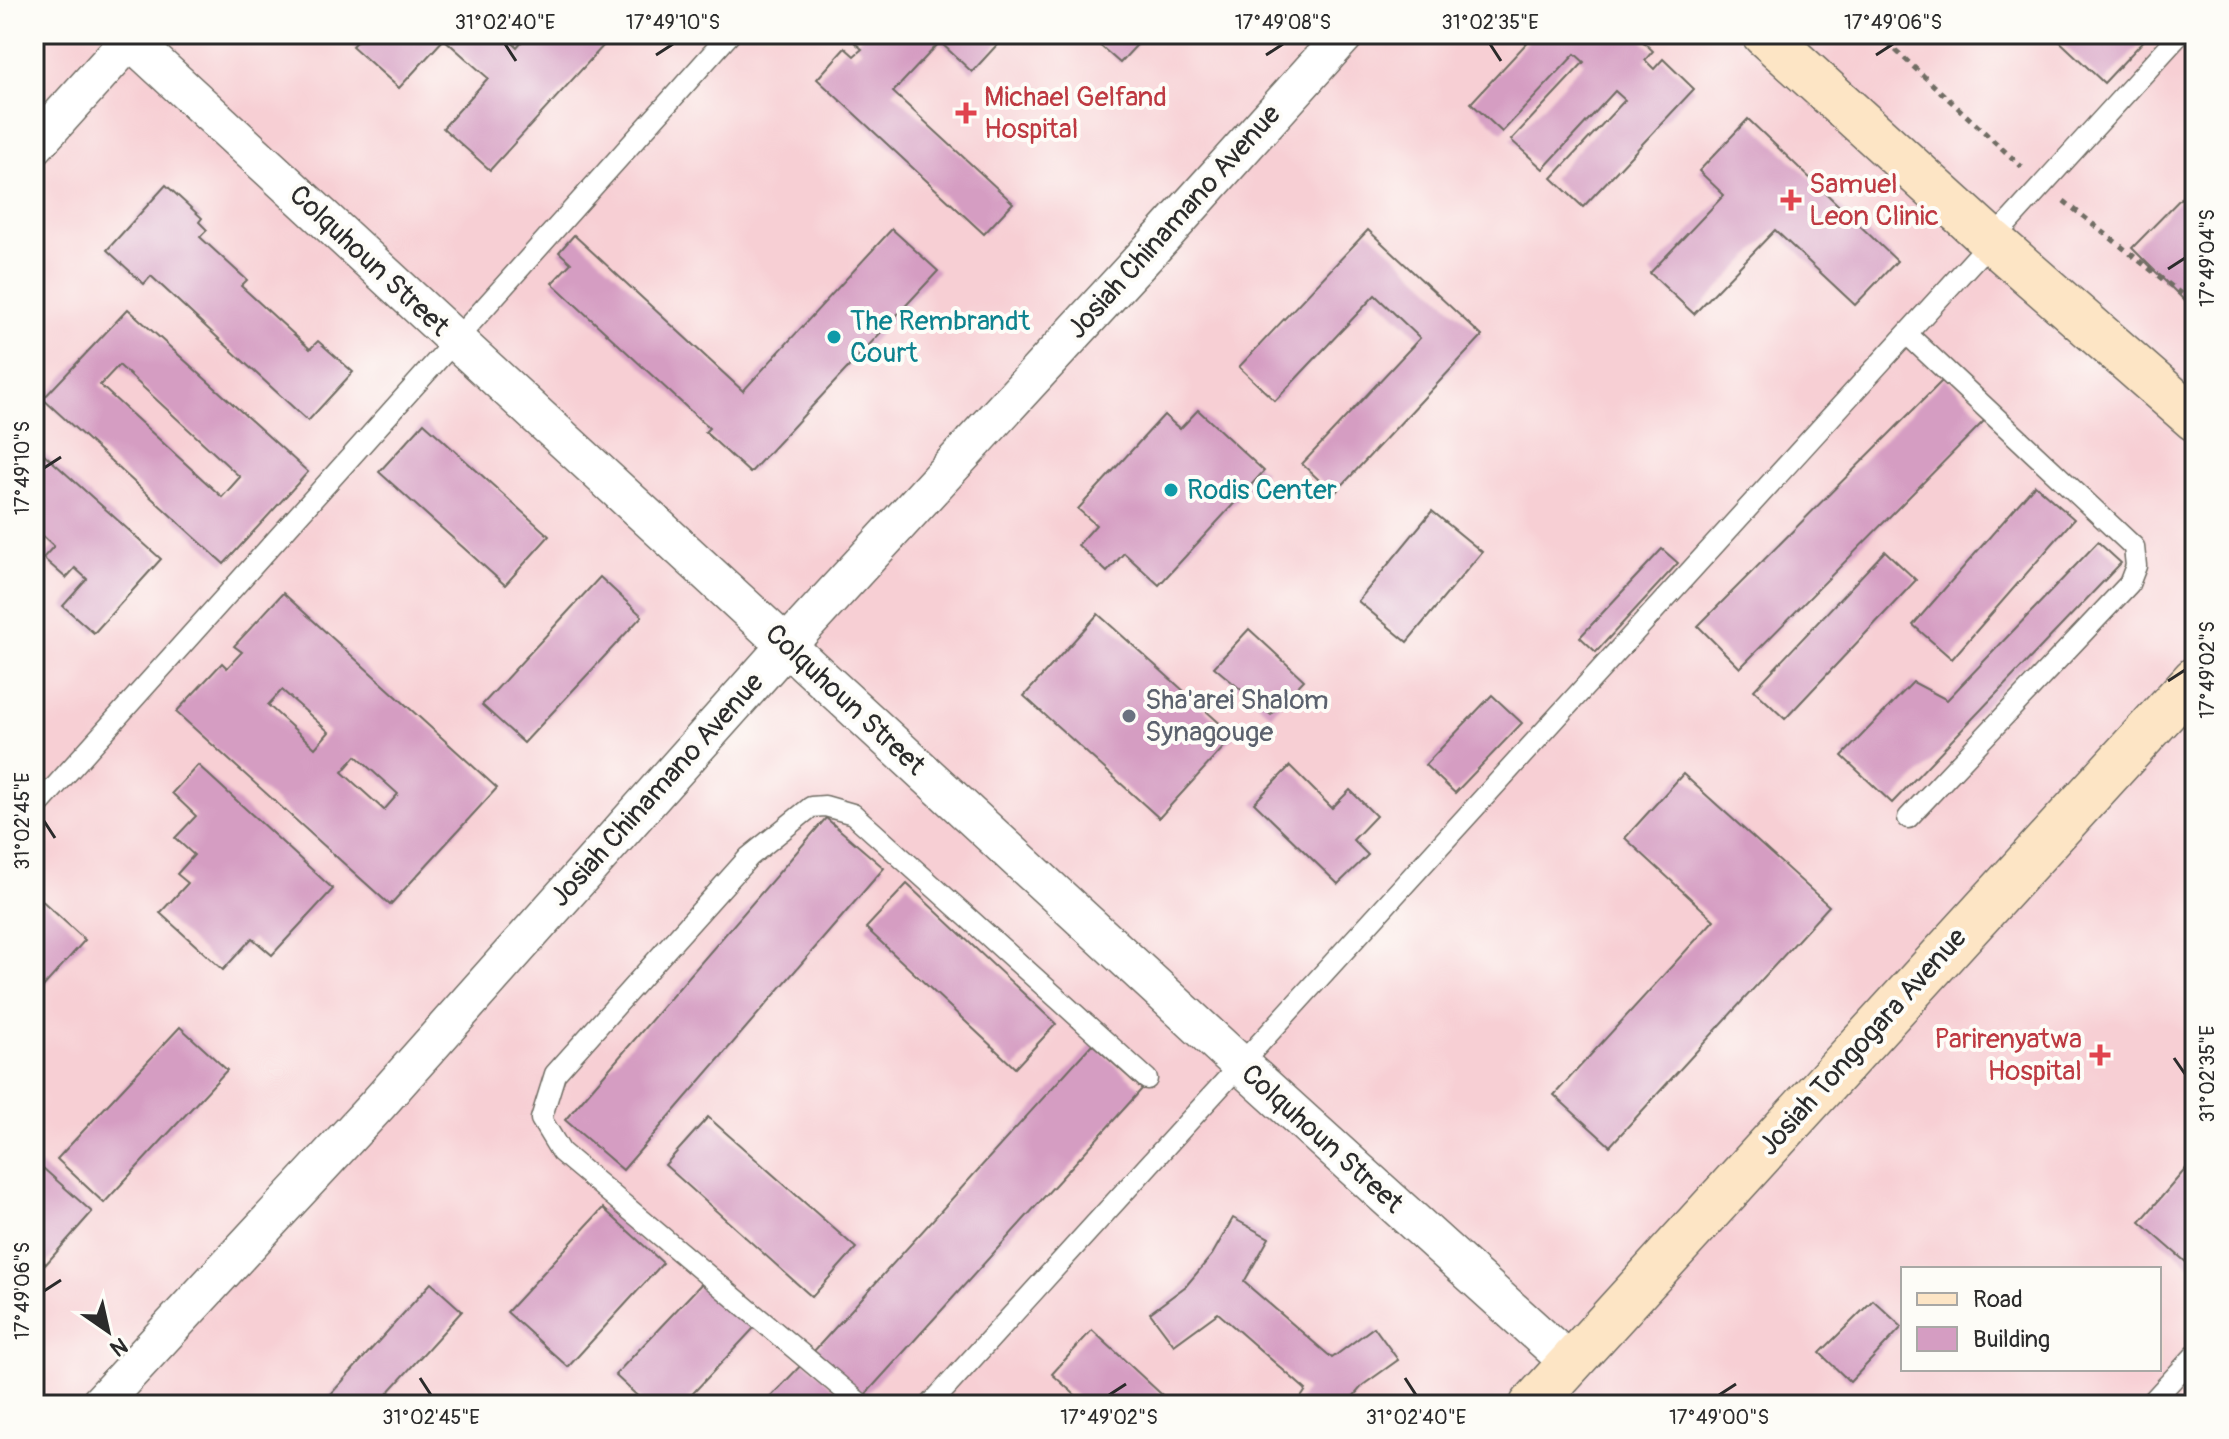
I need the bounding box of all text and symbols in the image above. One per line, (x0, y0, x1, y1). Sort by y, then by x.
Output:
text: 31°02'40"E (455, 10, 555, 35)
text: 17°49'10"S (626, 10, 720, 35)
text: 17°49'08"S (1235, 10, 1331, 35)
text: 31°02'35"E (1441, 10, 1539, 35)
text: 17°49'06"S (1844, 10, 1942, 35)
place label: Michael Gelfand Hospital (984, 80, 1167, 147)
street label: Josiah Chinamano Avenue (1060, 98, 1289, 346)
marker: Michael Gelfand Hospital (955, 102, 977, 124)
place label: Samuel Leon Clinic (1809, 167, 1939, 234)
street label: Colquhoun Street (282, 178, 457, 345)
marker: Samuel Leon Clinic (1780, 189, 1802, 211)
text: 17°49'04"S (2195, 209, 2220, 307)
place label: The Rembrandt Court (850, 304, 1031, 371)
marker: The Rembrandt Court (825, 328, 843, 346)
text: 17°49'10"S (10, 421, 35, 515)
place label: Rodis Center (1187, 473, 1337, 508)
marker: Rodis Center (1162, 481, 1180, 499)
street label: Colquhoun Street (758, 617, 933, 784)
text: 17°49'02"S (2195, 621, 2220, 719)
street label: Josiah Chinamano Avenue (543, 666, 772, 914)
place label: Sha'arei Shalom Synagouge (1145, 683, 1329, 750)
marker: Sha'arei Shalom Synagouge (1120, 707, 1138, 725)
text: 31°02'45"E (10, 772, 35, 870)
street label: Josiah Tongogara Avenue (1751, 921, 1975, 1163)
place label: Parirenyatwa Hospital (1934, 1022, 2082, 1089)
text: 31°02'35"E (2195, 1025, 2220, 1123)
marker: Parirenyatwa Hospital (2089, 1044, 2111, 1066)
street label: Colquhoun Street (1234, 1057, 1411, 1221)
text: 17°49'06"S (10, 1242, 35, 1340)
legend (1901, 1267, 2161, 1371)
text: Road (1973, 1285, 2023, 1314)
north arrow (68, 1291, 148, 1371)
text: Building (1973, 1325, 2050, 1354)
text: N (105, 1331, 133, 1363)
text: 31°02'45"E (382, 1405, 480, 1430)
text: 17°49'02"S (1060, 1405, 1158, 1430)
text: 31°02'40"E (1366, 1405, 1466, 1430)
text: 17°49'00"S (1669, 1405, 1769, 1430)

